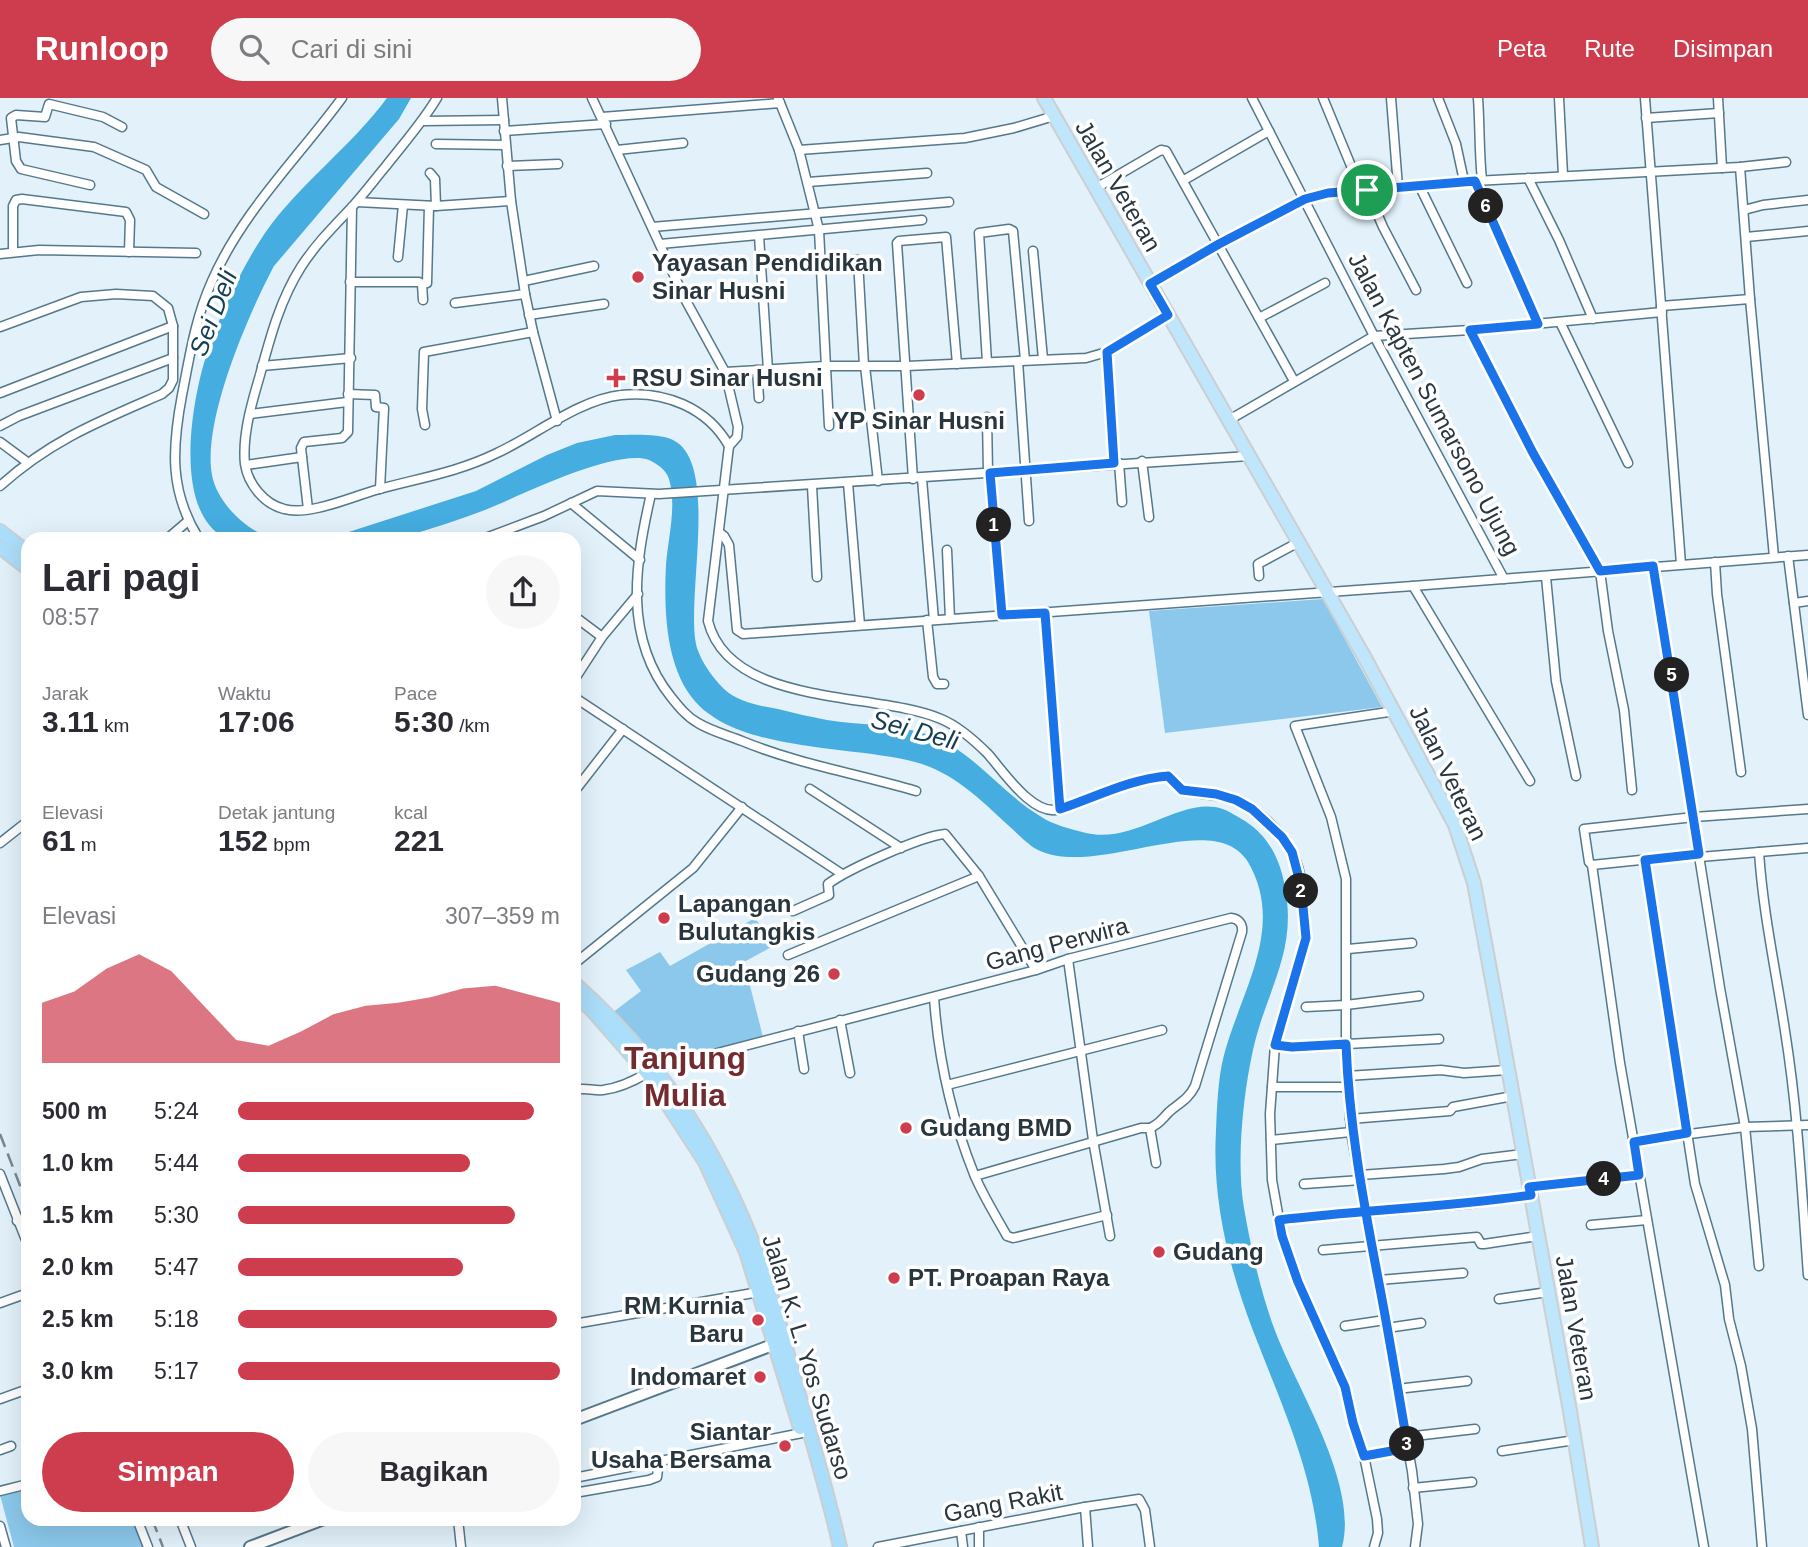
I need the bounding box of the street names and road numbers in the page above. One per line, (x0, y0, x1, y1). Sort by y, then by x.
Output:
street label: Jalan Veteran (1070, 115, 1167, 256)
street label: Jalan Kapten Sumarsono Ujung (1343, 248, 1526, 560)
street label: Jalan Veteran (1404, 701, 1493, 845)
street label: Gang Perwira (983, 911, 1132, 976)
street label: Jalan K. L. Yos Sudarso (757, 1231, 858, 1483)
street label: Jalan Veteran (1550, 1253, 1603, 1403)
street label: Gang Rakit (941, 1478, 1065, 1527)

